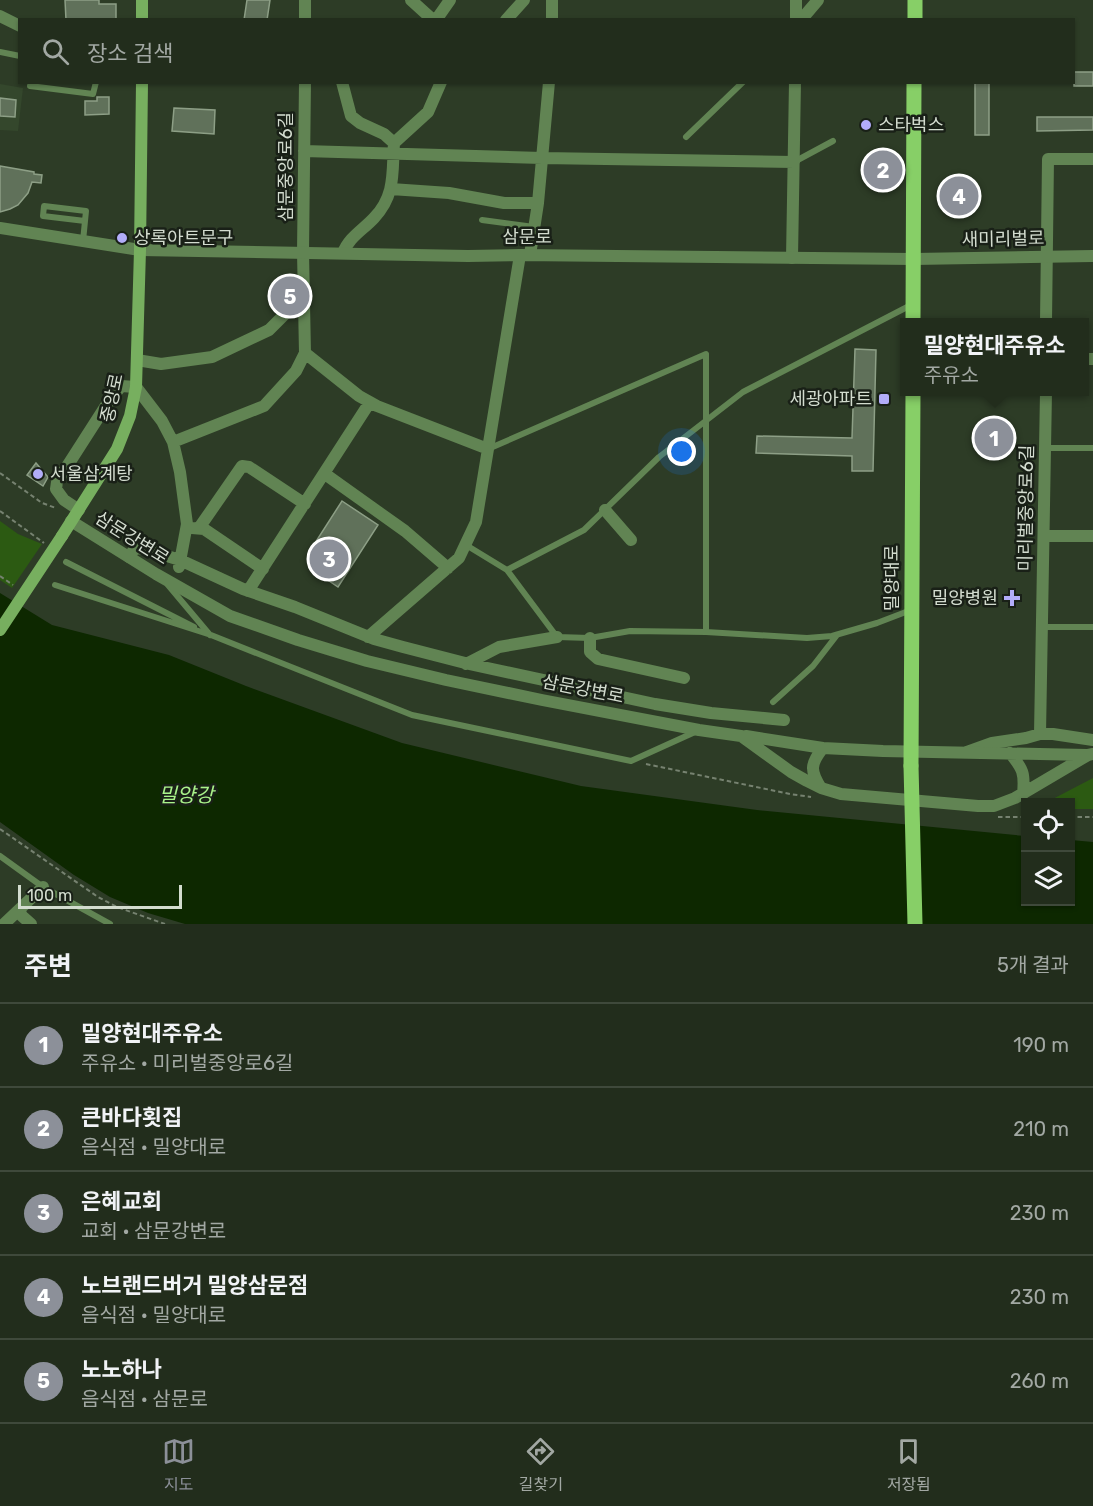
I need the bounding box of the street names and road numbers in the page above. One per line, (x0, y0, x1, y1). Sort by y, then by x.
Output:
street label: 삼문중앙로6길 (275, 112, 297, 222)
street label: 삼문로 (502, 226, 552, 248)
street label: 새미리벌로 (961, 227, 1045, 251)
street label: 중앙로 (96, 371, 128, 425)
street label: 미리벌중앙로6길 (1014, 444, 1038, 572)
street label: 삼문강변로 (91, 507, 173, 569)
street label: 밀양대로 (881, 545, 903, 611)
street label: 삼문강변로 (540, 670, 626, 708)

